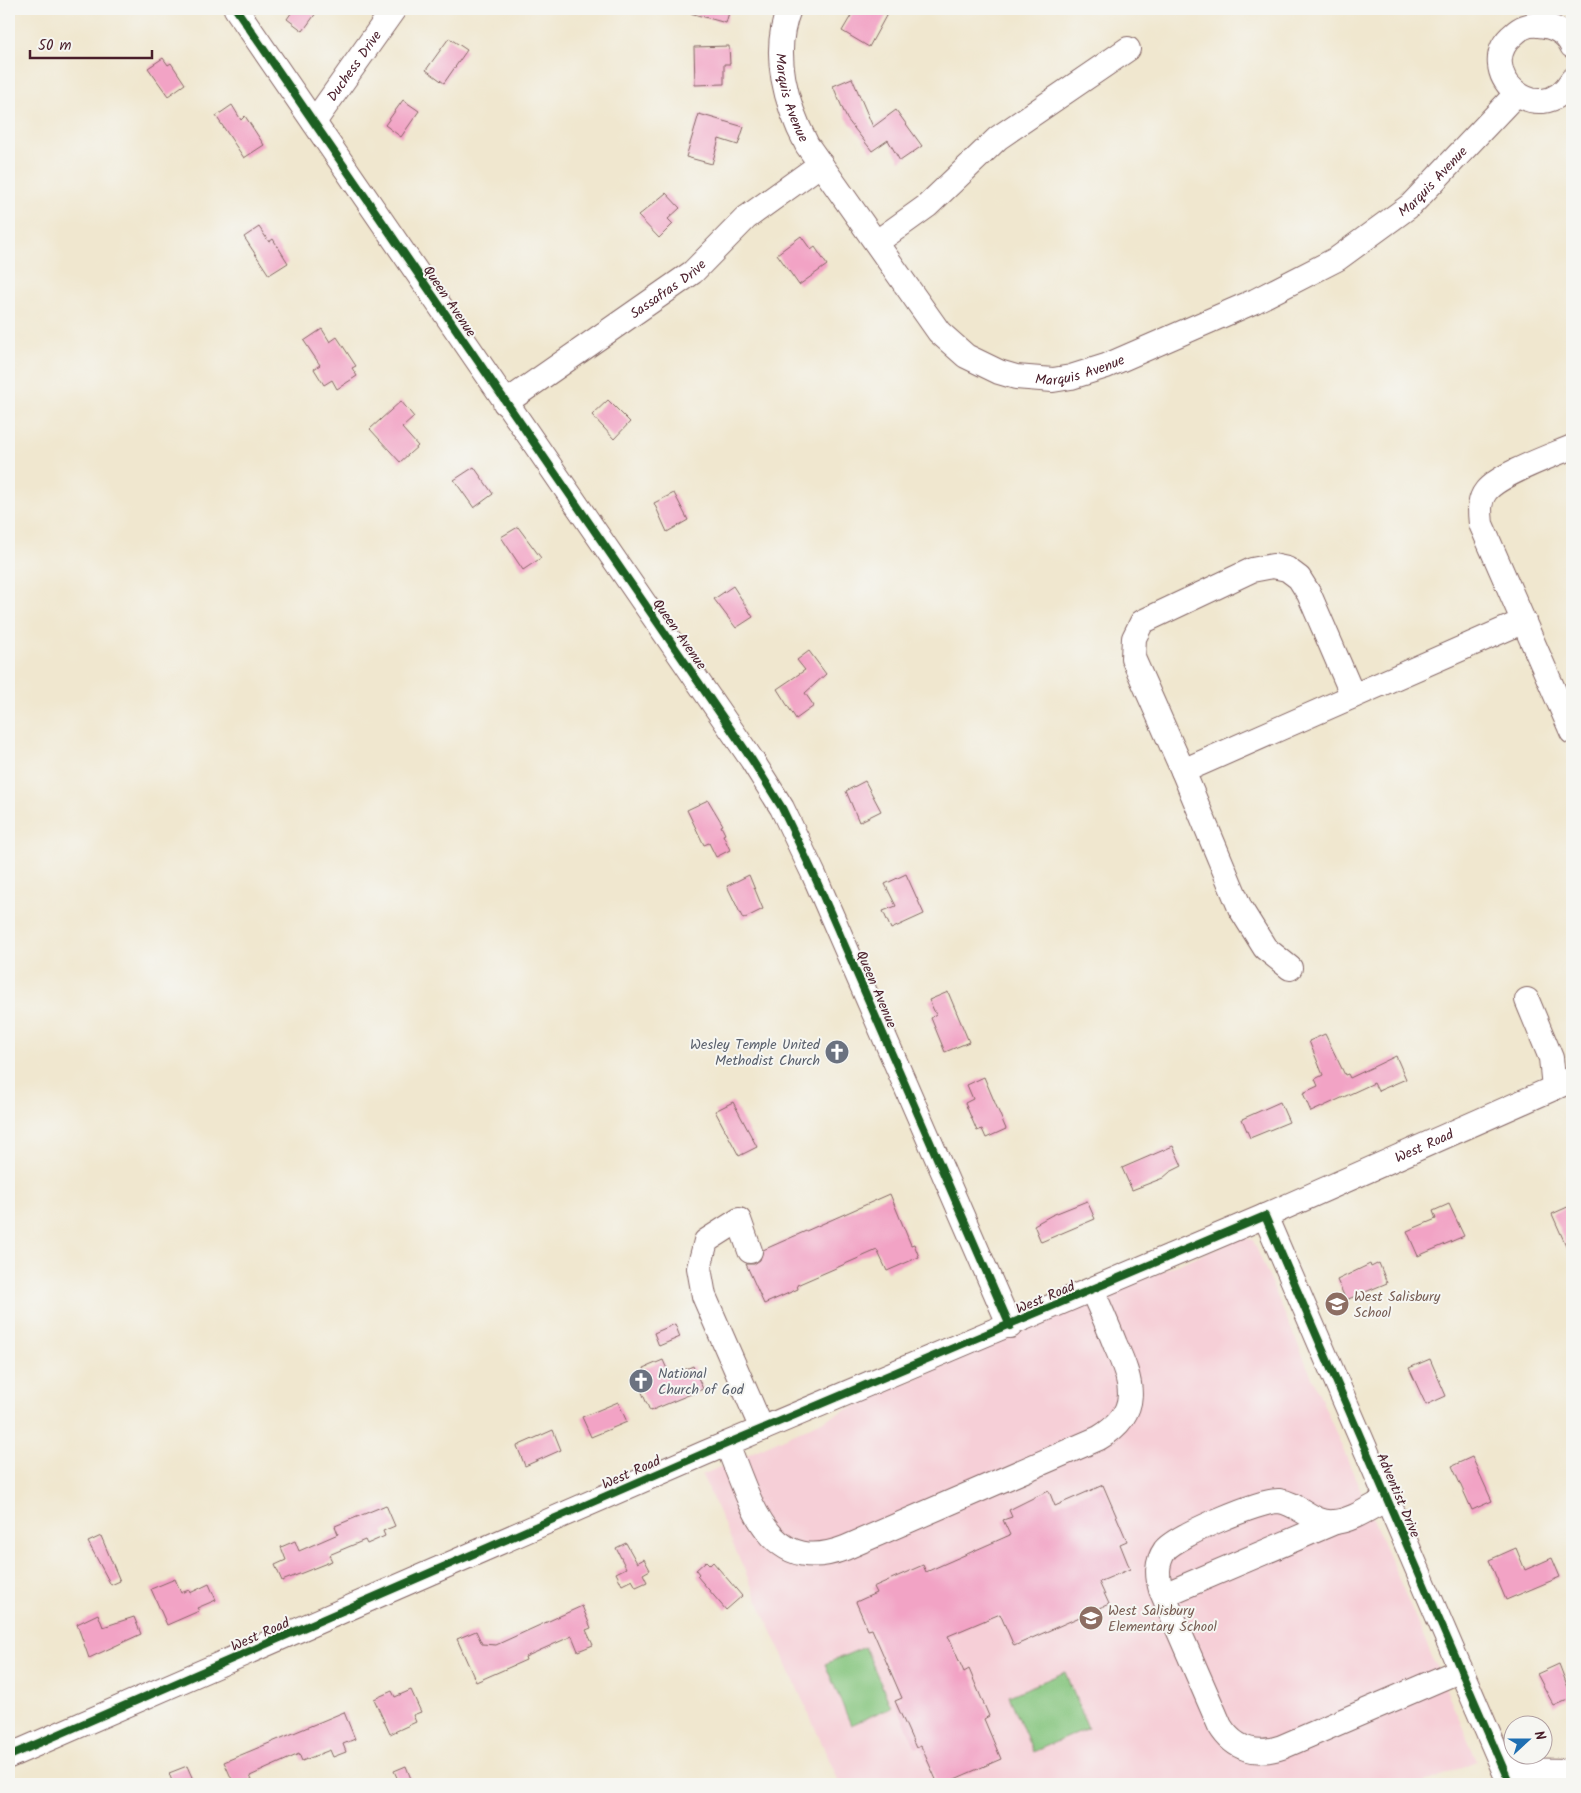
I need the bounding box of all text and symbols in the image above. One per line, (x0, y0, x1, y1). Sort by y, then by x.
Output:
street label: Duchess Drive (322, 26, 388, 106)
scale bar (30, 28, 152, 60)
text: 50 m (38, 34, 72, 58)
street label: Marquis Avenue (769, 53, 814, 147)
street label: Marquis Avenue (1394, 141, 1474, 223)
street label: Sassafras Drive (626, 254, 712, 325)
street label: Queen Avenue (417, 261, 482, 343)
street label: Marquis Avenue (1034, 349, 1129, 392)
street label: Queen Avenue (646, 594, 712, 675)
street label: Queen Avenue (850, 947, 903, 1032)
place label: Wesley Temple United Methodist Church (690, 1034, 821, 1072)
church icon: Wesley Temple United Methodist Church (824, 1039, 850, 1065)
street label: West Road (1391, 1123, 1458, 1169)
street label: West Road (1012, 1275, 1079, 1320)
place label: West Salisbury School (1354, 1286, 1441, 1324)
school or university icon: West Salisbury School (1324, 1291, 1350, 1317)
place label: National Church of God (658, 1363, 745, 1401)
church icon: National Church of God (628, 1368, 654, 1394)
street label: West Road (598, 1450, 665, 1496)
street label: Adventist Drive (1370, 1450, 1426, 1542)
place label: West Salisbury Elementary School (1108, 1600, 1217, 1638)
school or university icon: West Salisbury Elementary School (1078, 1605, 1104, 1631)
street label: West Road (227, 1612, 294, 1658)
north arrow (1504, 1716, 1554, 1766)
text: N (1527, 1728, 1551, 1744)

